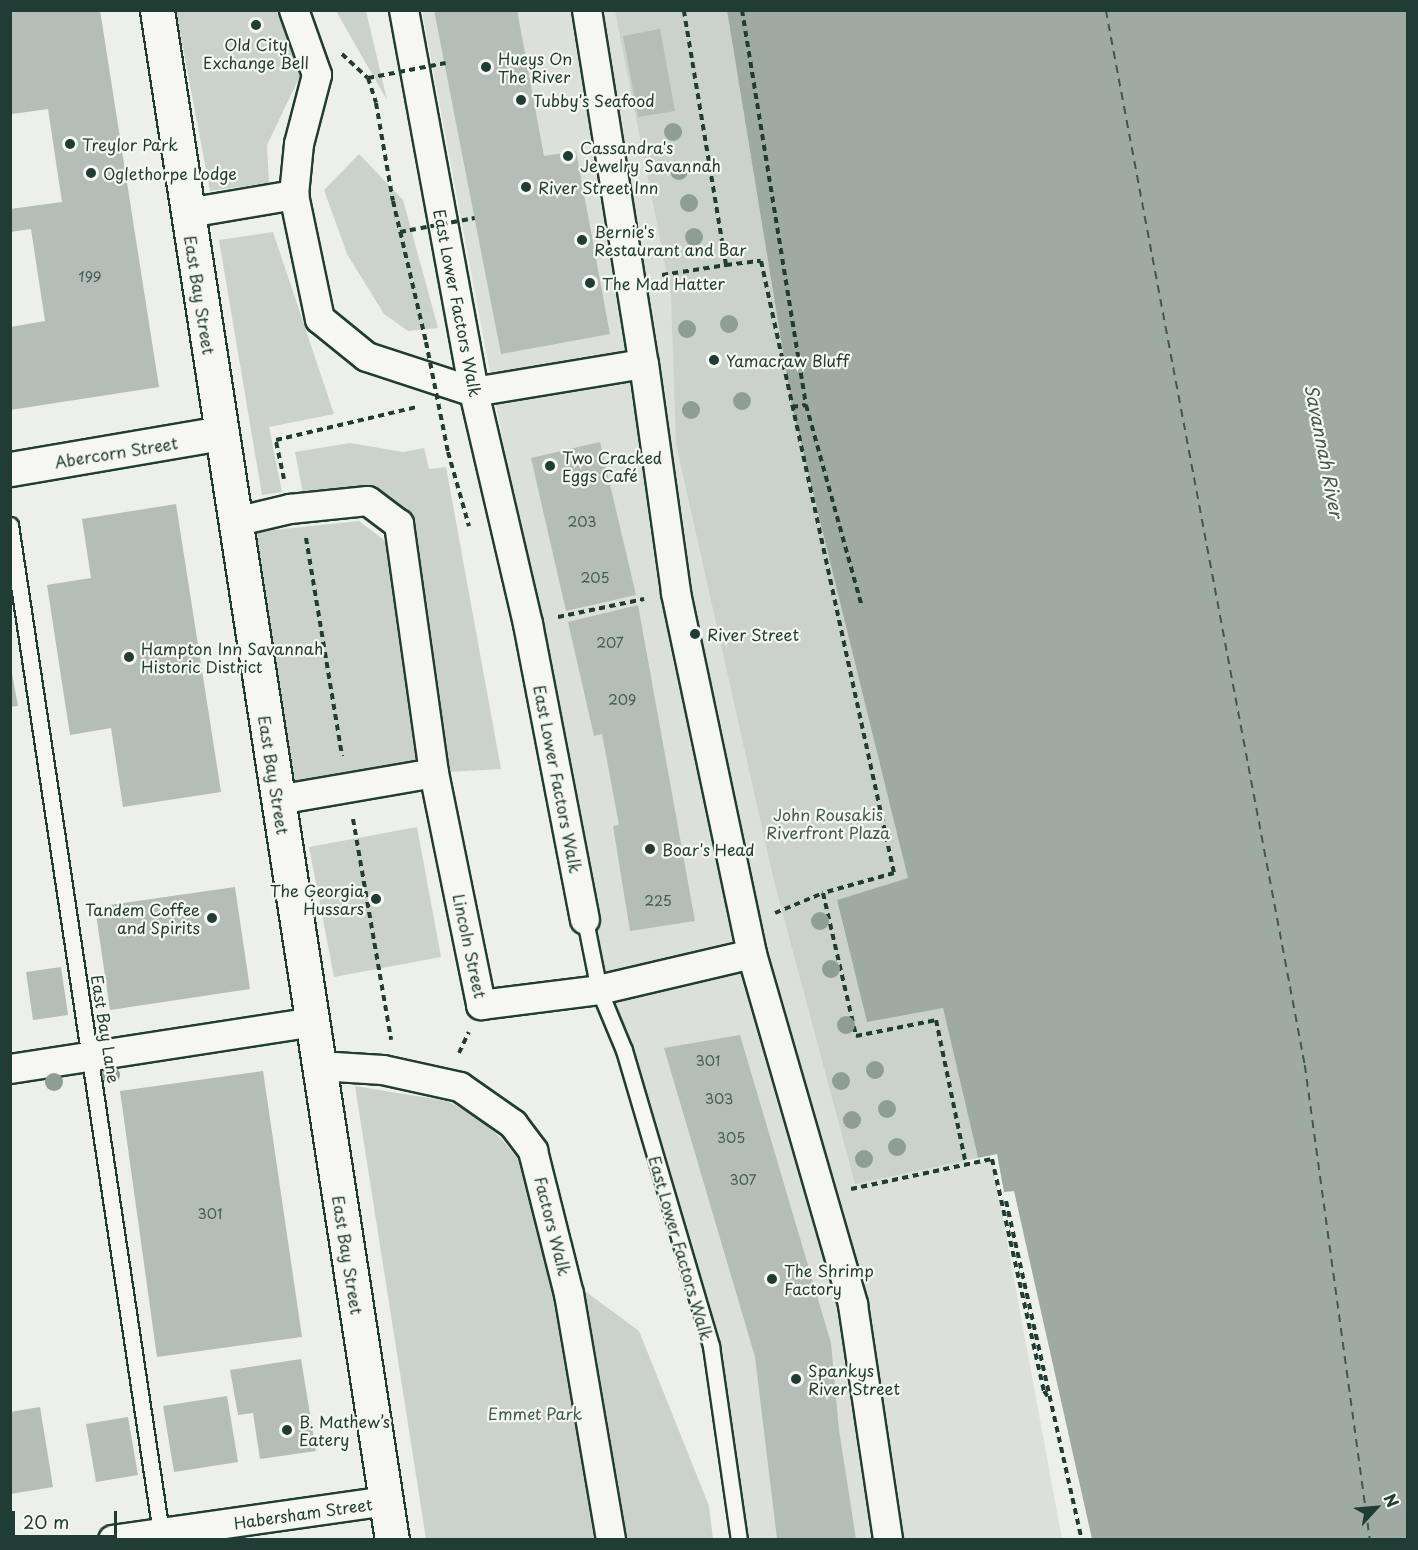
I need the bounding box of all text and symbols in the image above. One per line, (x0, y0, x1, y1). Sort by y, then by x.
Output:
marker: Old City Exchange Bell (249, 18, 263, 32)
place label: Old City Exchange Bell (203, 34, 309, 72)
place label: Hueys On The River (498, 48, 572, 86)
marker: Hueys On The River (479, 60, 493, 74)
place label: Tubby's Seafood (533, 90, 655, 110)
marker: Tubby's Seafood (514, 93, 528, 107)
place label: Treylor Park (82, 134, 178, 154)
marker: Treylor Park (63, 137, 77, 151)
place label: Cassandra's Jewelry Savannah (580, 137, 721, 175)
marker: Cassandra's Jewelry Savannah (561, 149, 575, 163)
place label: Oglethorpe Lodge (103, 163, 237, 183)
marker: Oglethorpe Lodge (84, 166, 98, 180)
place label: River Street Inn (538, 177, 660, 197)
marker: River Street Inn (519, 180, 533, 194)
street label: East Lower Factors Walk (430, 208, 486, 398)
place label: Bernie's Restaurant and Bar (594, 221, 747, 259)
marker: Bernie's Restaurant and Bar (575, 233, 589, 247)
street label: East Bay Street (181, 234, 219, 356)
house number: 199 (78, 269, 102, 285)
place label: The Mad Hatter (602, 273, 726, 293)
marker: The Mad Hatter (583, 276, 597, 290)
place label: Yamacraw Bluff (726, 350, 848, 370)
marker: Yamacraw Bluff (707, 353, 721, 367)
water label: Savannah River (1300, 382, 1348, 520)
street label: Abercorn Street (53, 433, 179, 471)
place label: Two Cracked Eggs Café (562, 447, 662, 485)
marker: Two Cracked Eggs Café (543, 459, 557, 473)
house number: 203 (568, 514, 596, 530)
house number: 205 (581, 570, 609, 586)
place label: River Street (707, 624, 799, 644)
marker: River Street (688, 627, 702, 641)
house number: 207 (596, 635, 624, 651)
place label: Hampton Inn Savannah Historic District (141, 638, 323, 676)
marker: Hampton Inn Savannah Historic District (122, 650, 136, 664)
street label: East Lower Factors Walk (530, 684, 586, 874)
house number: 209 (608, 692, 636, 708)
street label: East Bay Street (255, 714, 293, 836)
park label: John Rousakis Riverfront Plaza (766, 804, 890, 842)
place label: Boar's Head (662, 839, 755, 859)
marker: Boar's Head (643, 842, 657, 856)
place label: The Georgia Hussars (269, 880, 364, 918)
marker: The Georgia Hussars (369, 892, 383, 906)
street label: Lincoln Street (450, 892, 490, 1000)
house number: 225 (644, 893, 672, 909)
place label: Tandem Coffee and Spirits (84, 899, 200, 937)
marker: Tandem Coffee and Spirits (205, 911, 219, 925)
street label: East Bay Lane (88, 973, 124, 1085)
house number: 301 (696, 1053, 720, 1069)
house number: 303 (705, 1091, 733, 1107)
house number: 305 (717, 1130, 745, 1146)
street label: East Lower Factors Walk (646, 1154, 716, 1342)
house number: 307 (730, 1172, 756, 1188)
street label: Factors Walk (531, 1174, 575, 1278)
street label: East Bay Street (329, 1194, 367, 1316)
house number: 301 (198, 1206, 222, 1222)
place label: The Shrimp Factory (784, 1260, 874, 1298)
marker: The Shrimp Factory (765, 1272, 779, 1286)
place label: Spankys River Street (808, 1360, 900, 1398)
marker: Spankys River Street (789, 1372, 803, 1386)
park label: Emmet Park (487, 1403, 583, 1423)
place label: B. Mathew’s Eatery (299, 1411, 390, 1449)
marker: B. Mathew’s Eatery (280, 1423, 294, 1437)
north arrow (1346, 1478, 1406, 1538)
text: N (1379, 1489, 1406, 1511)
street label: Habersham Street (232, 1494, 374, 1532)
scale bar (15, 1499, 120, 1537)
text: 20 m (23, 1508, 69, 1535)

